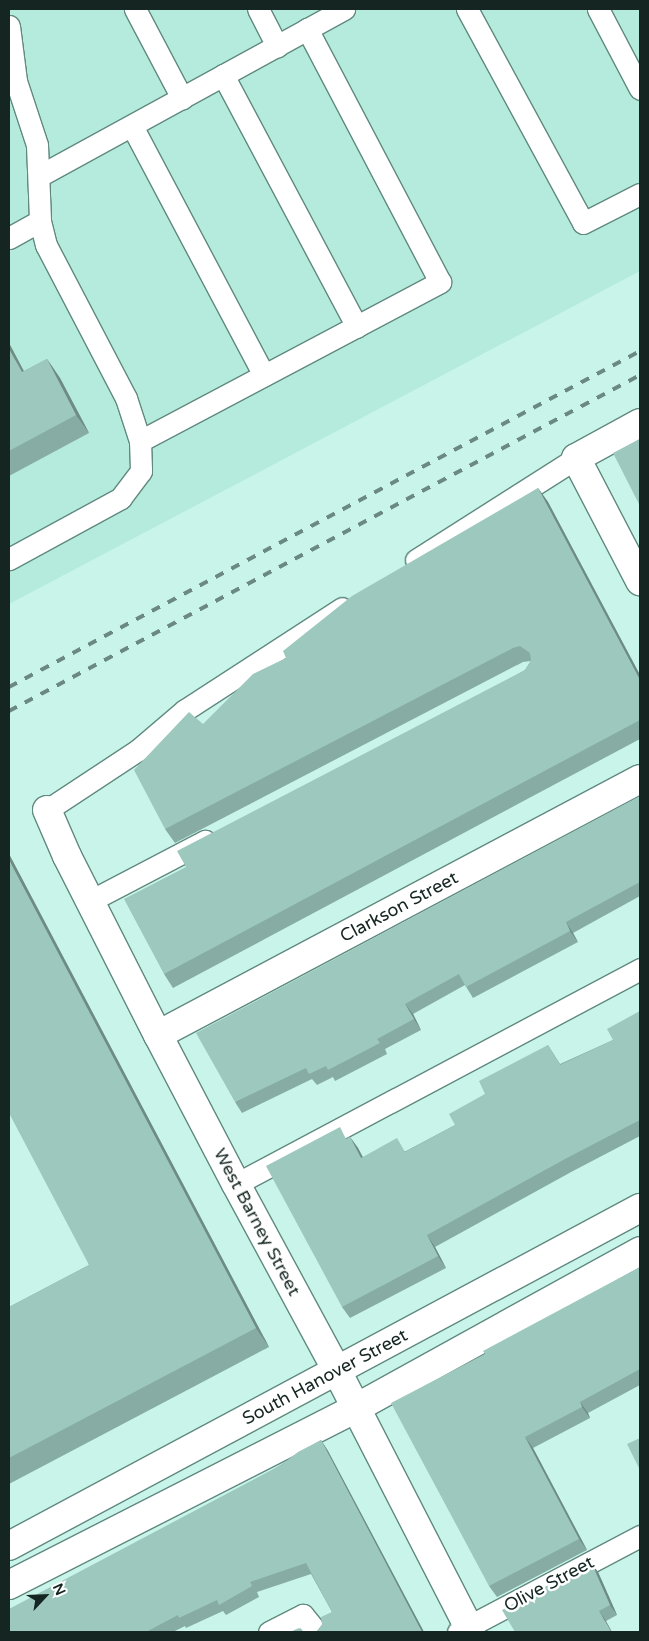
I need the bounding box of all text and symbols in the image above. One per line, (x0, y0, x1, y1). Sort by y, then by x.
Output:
street label: Clarkson Street (336, 867, 462, 947)
street label: West Barney Street (209, 1145, 305, 1299)
street label: South Hanover Street (239, 1324, 411, 1430)
street label: Olive Street (500, 1551, 598, 1617)
north arrow (20, 1571, 70, 1621)
text: N (49, 1581, 69, 1598)

